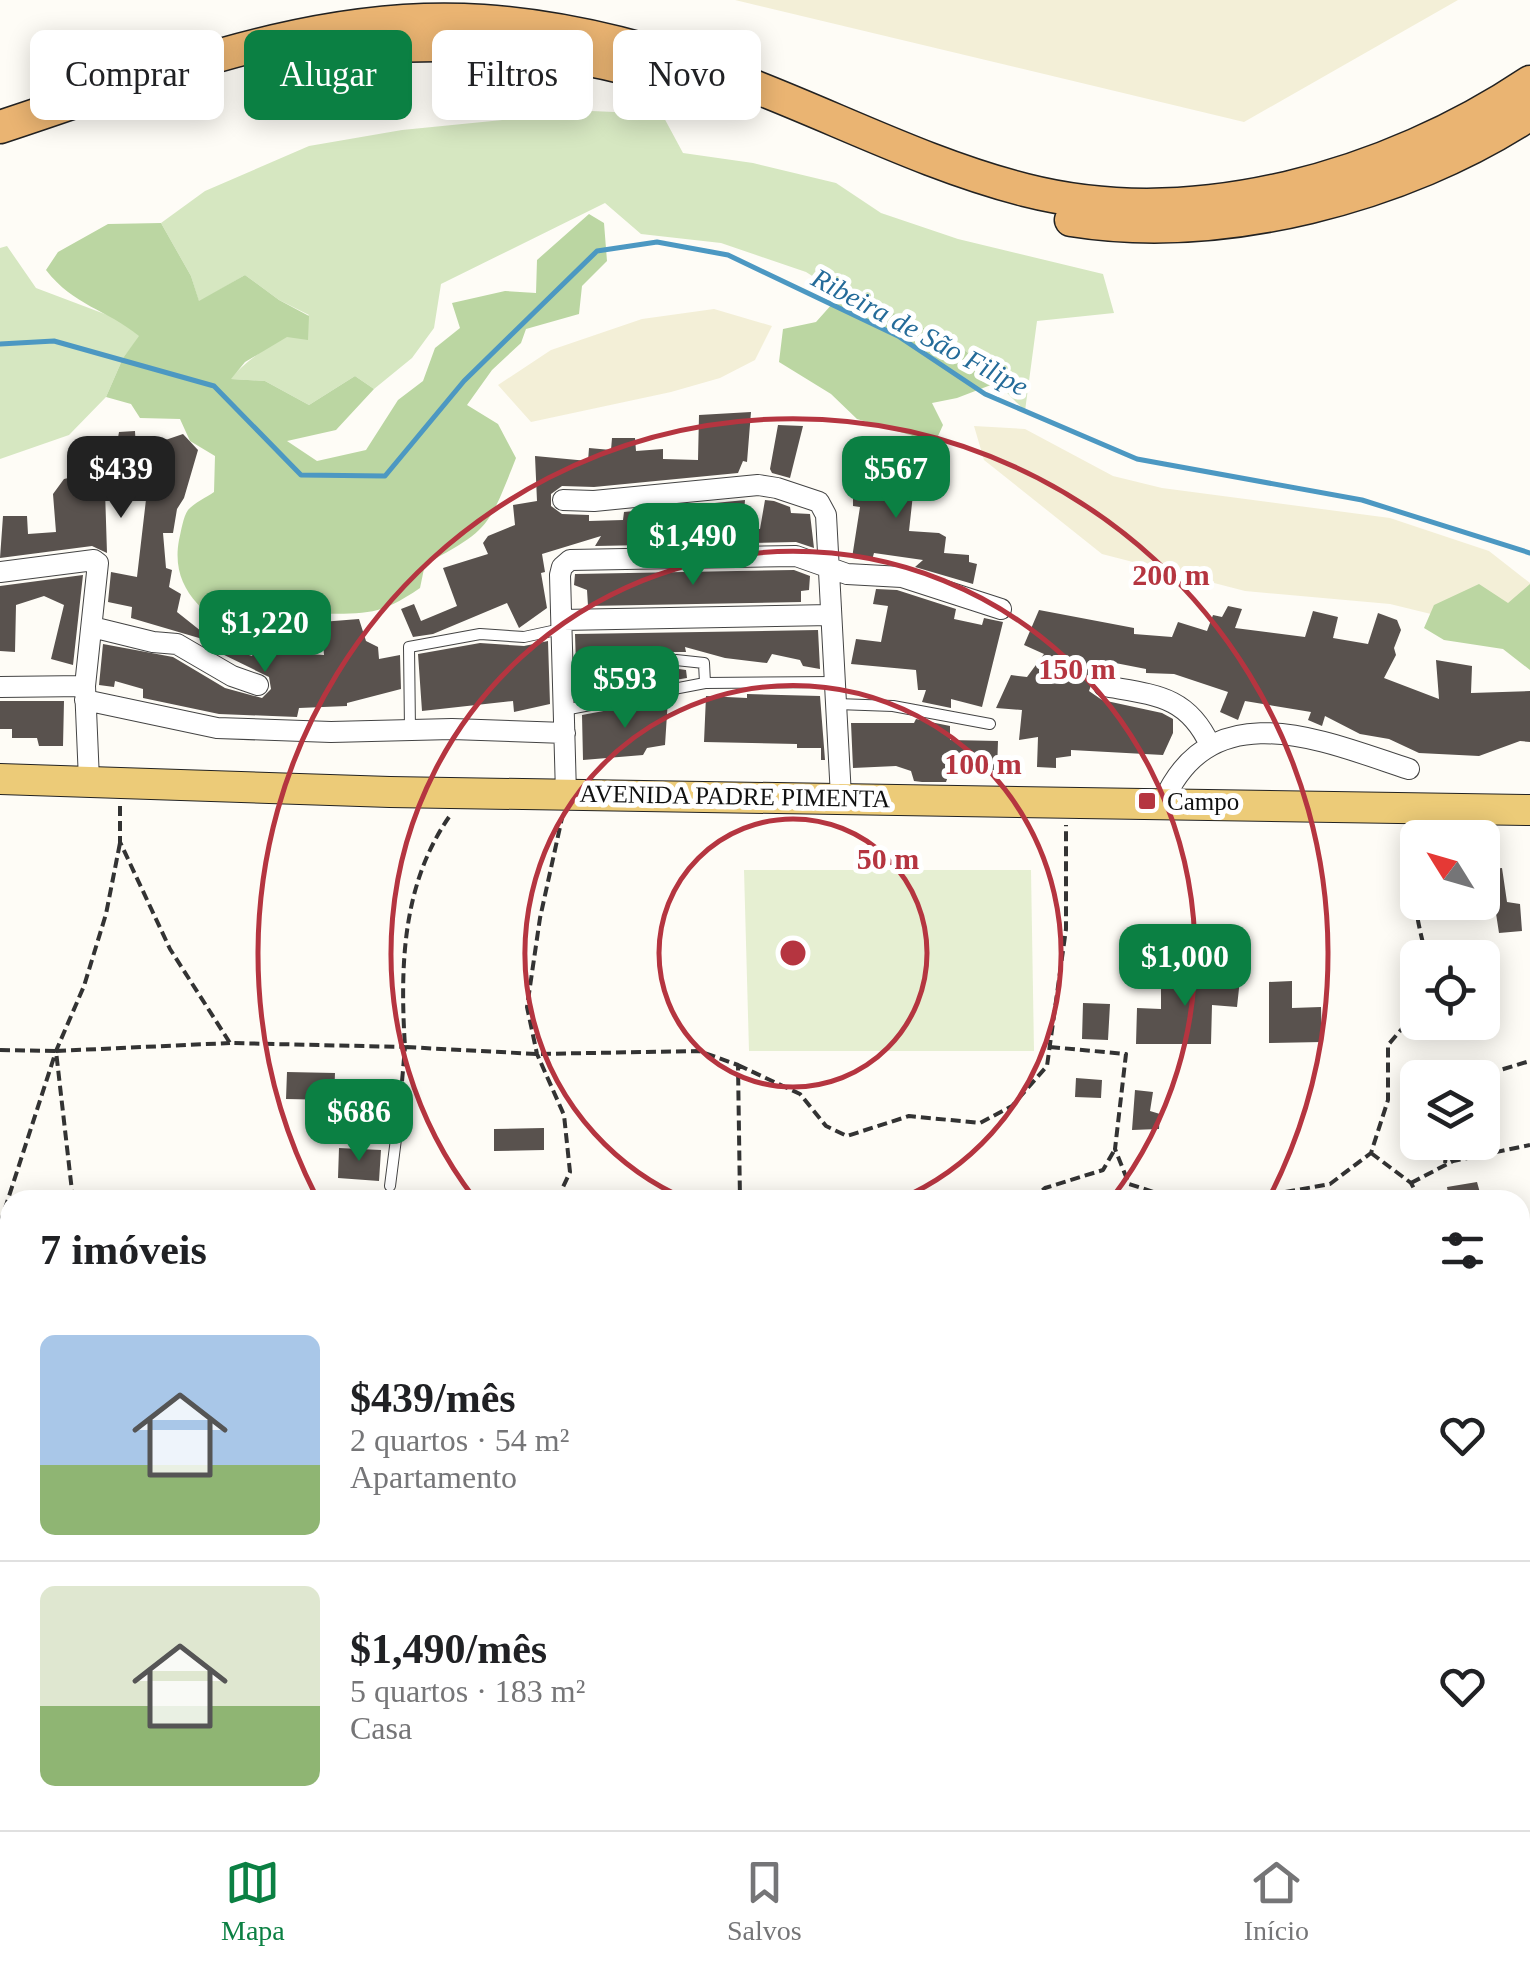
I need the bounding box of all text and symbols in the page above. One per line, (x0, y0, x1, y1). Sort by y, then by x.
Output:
chip: Comprar (30, 30, 224, 120)
chip: Alugar (244, 30, 412, 120)
chip: Filtros (432, 30, 593, 120)
chip: Novo (613, 30, 761, 120)
water label: Ribeira de São Filipe (806, 261, 1033, 402)
pin: $439 (62, 436, 180, 521)
pin: $567 (837, 436, 955, 521)
text: $439 (89, 450, 153, 486)
text: $567 (864, 450, 928, 486)
pin: $1,490 (612, 503, 774, 588)
text: $1,490 (649, 517, 737, 553)
text: 200 m (1132, 558, 1210, 591)
pin: $1,220 (184, 590, 346, 675)
text: $1,220 (221, 604, 309, 640)
pin: $593 (566, 646, 684, 731)
text: 150 m (1038, 652, 1116, 685)
text: $593 (593, 660, 657, 696)
text: 100 m (944, 747, 1022, 780)
street label: AVENIDA PADRE PIMENTA (580, 780, 890, 812)
place label: Campo (1167, 788, 1239, 815)
marker: Campo (1136, 790, 1158, 812)
north arrow (1400, 820, 1500, 920)
map controls (1400, 820, 1500, 1160)
text: 50 m (857, 842, 919, 875)
pin: $1,000 (1104, 924, 1266, 1009)
centre of rings (775, 935, 811, 971)
text: $1,000 (1141, 938, 1229, 974)
button: locate (1400, 940, 1500, 1040)
button: layers (1400, 1060, 1500, 1160)
pin: $686 (300, 1079, 418, 1164)
text: $686 (327, 1093, 391, 1129)
icon: filters (1435, 1223, 1490, 1278)
text: 7 imóveis (40, 1227, 207, 1273)
icon: home (120, 1375, 240, 1495)
text: $439/mês (350, 1375, 516, 1421)
icon: heart (1435, 1408, 1490, 1463)
text: 2 quartos · 54 m² (350, 1422, 569, 1458)
text: Apartamento (350, 1459, 517, 1495)
icon: home (120, 1626, 240, 1746)
text: $1,490/mês (350, 1626, 547, 1672)
icon: heart (1435, 1659, 1490, 1714)
text: 5 quartos · 183 m² (350, 1673, 585, 1709)
text: Casa (350, 1710, 412, 1746)
tab: Mapa (221, 1855, 285, 1947)
tab: Salvos (727, 1855, 802, 1947)
tab: Início (1244, 1855, 1309, 1947)

